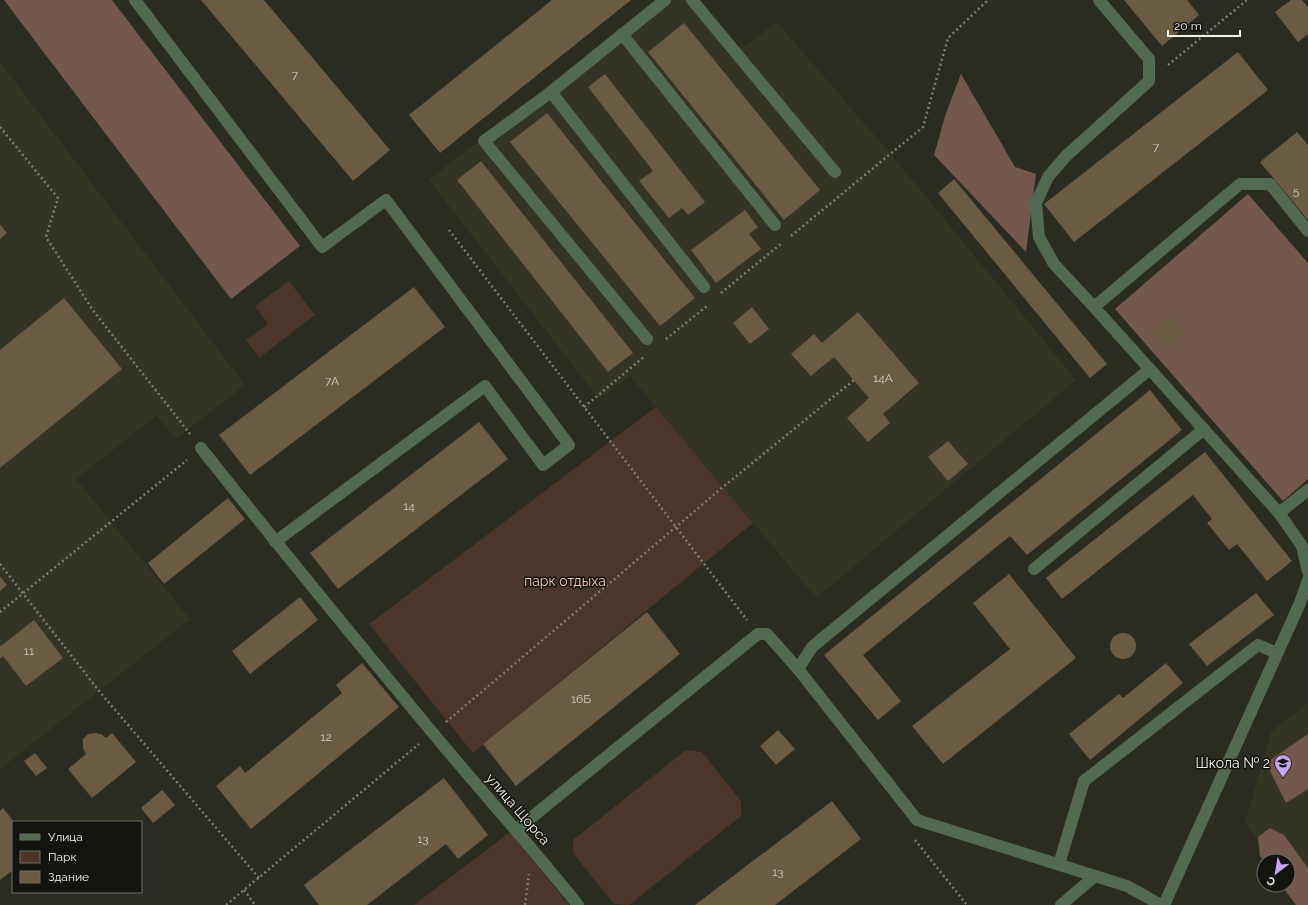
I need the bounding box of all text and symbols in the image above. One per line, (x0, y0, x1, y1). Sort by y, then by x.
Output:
scale bar (1168, 12, 1240, 38)
text: 20 m (1174, 19, 1202, 33)
house number: 7 (292, 68, 299, 82)
house number: 7 (1153, 140, 1160, 154)
house number: 5 (1293, 184, 1300, 198)
house number: 14А (873, 371, 893, 385)
house number: 7А (325, 374, 339, 388)
house number: 14 (403, 499, 415, 513)
park label: парк отдыха (524, 573, 606, 589)
house number: 11 (24, 644, 34, 658)
house number: 16Б (571, 692, 591, 706)
house number: 12 (320, 730, 332, 744)
school or university icon: Школа № 2 (1273, 753, 1293, 778)
place label: Школа № 2 (1195, 755, 1270, 771)
street label: улица Щорса (483, 770, 553, 848)
legend (12, 821, 142, 893)
text: Улица (48, 830, 83, 844)
house number: 13 (417, 832, 429, 846)
text: Парк (48, 850, 77, 864)
north arrow (1256, 853, 1296, 893)
house number: 13 (772, 865, 784, 879)
text: Здание (48, 870, 89, 884)
text: С (1264, 873, 1278, 889)

